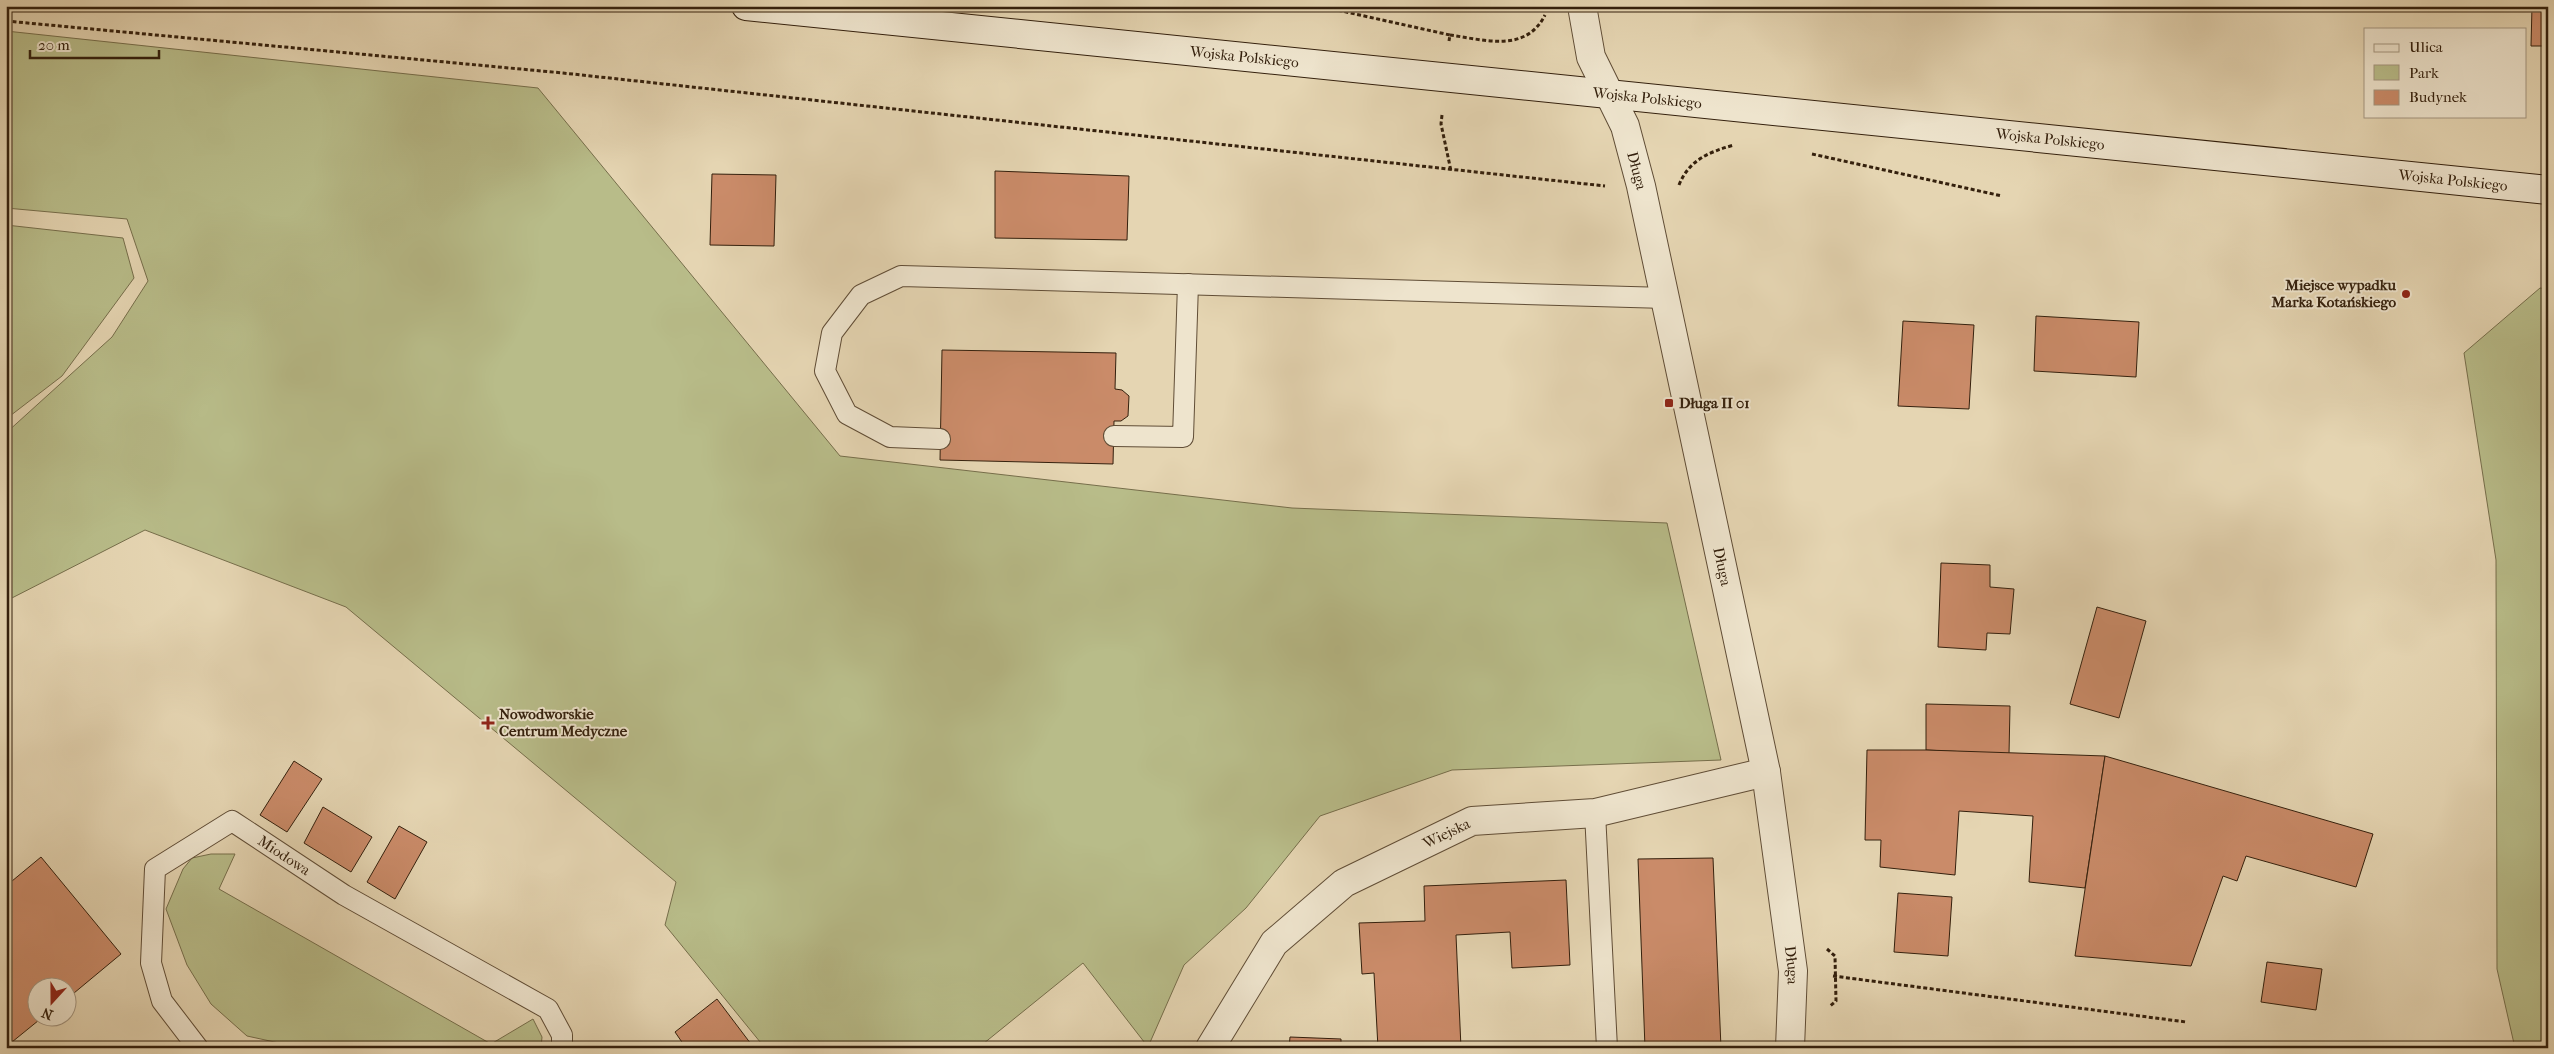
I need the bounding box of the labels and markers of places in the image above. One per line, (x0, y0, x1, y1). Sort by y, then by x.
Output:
place label: Miejsce wypadku Marka Kotańskiego (2270, 276, 2396, 311)
marker: Miejsce wypadku Marka Kotańskiego (2400, 288, 2412, 300)
place label: Długa II 01 (1679, 394, 1750, 412)
marker: Długa II 01 (1663, 397, 1675, 409)
place label: Nowodworskie Centrum Medyczne (499, 705, 628, 740)
marker: Nowodworskie Centrum Medyczne (481, 716, 495, 730)

